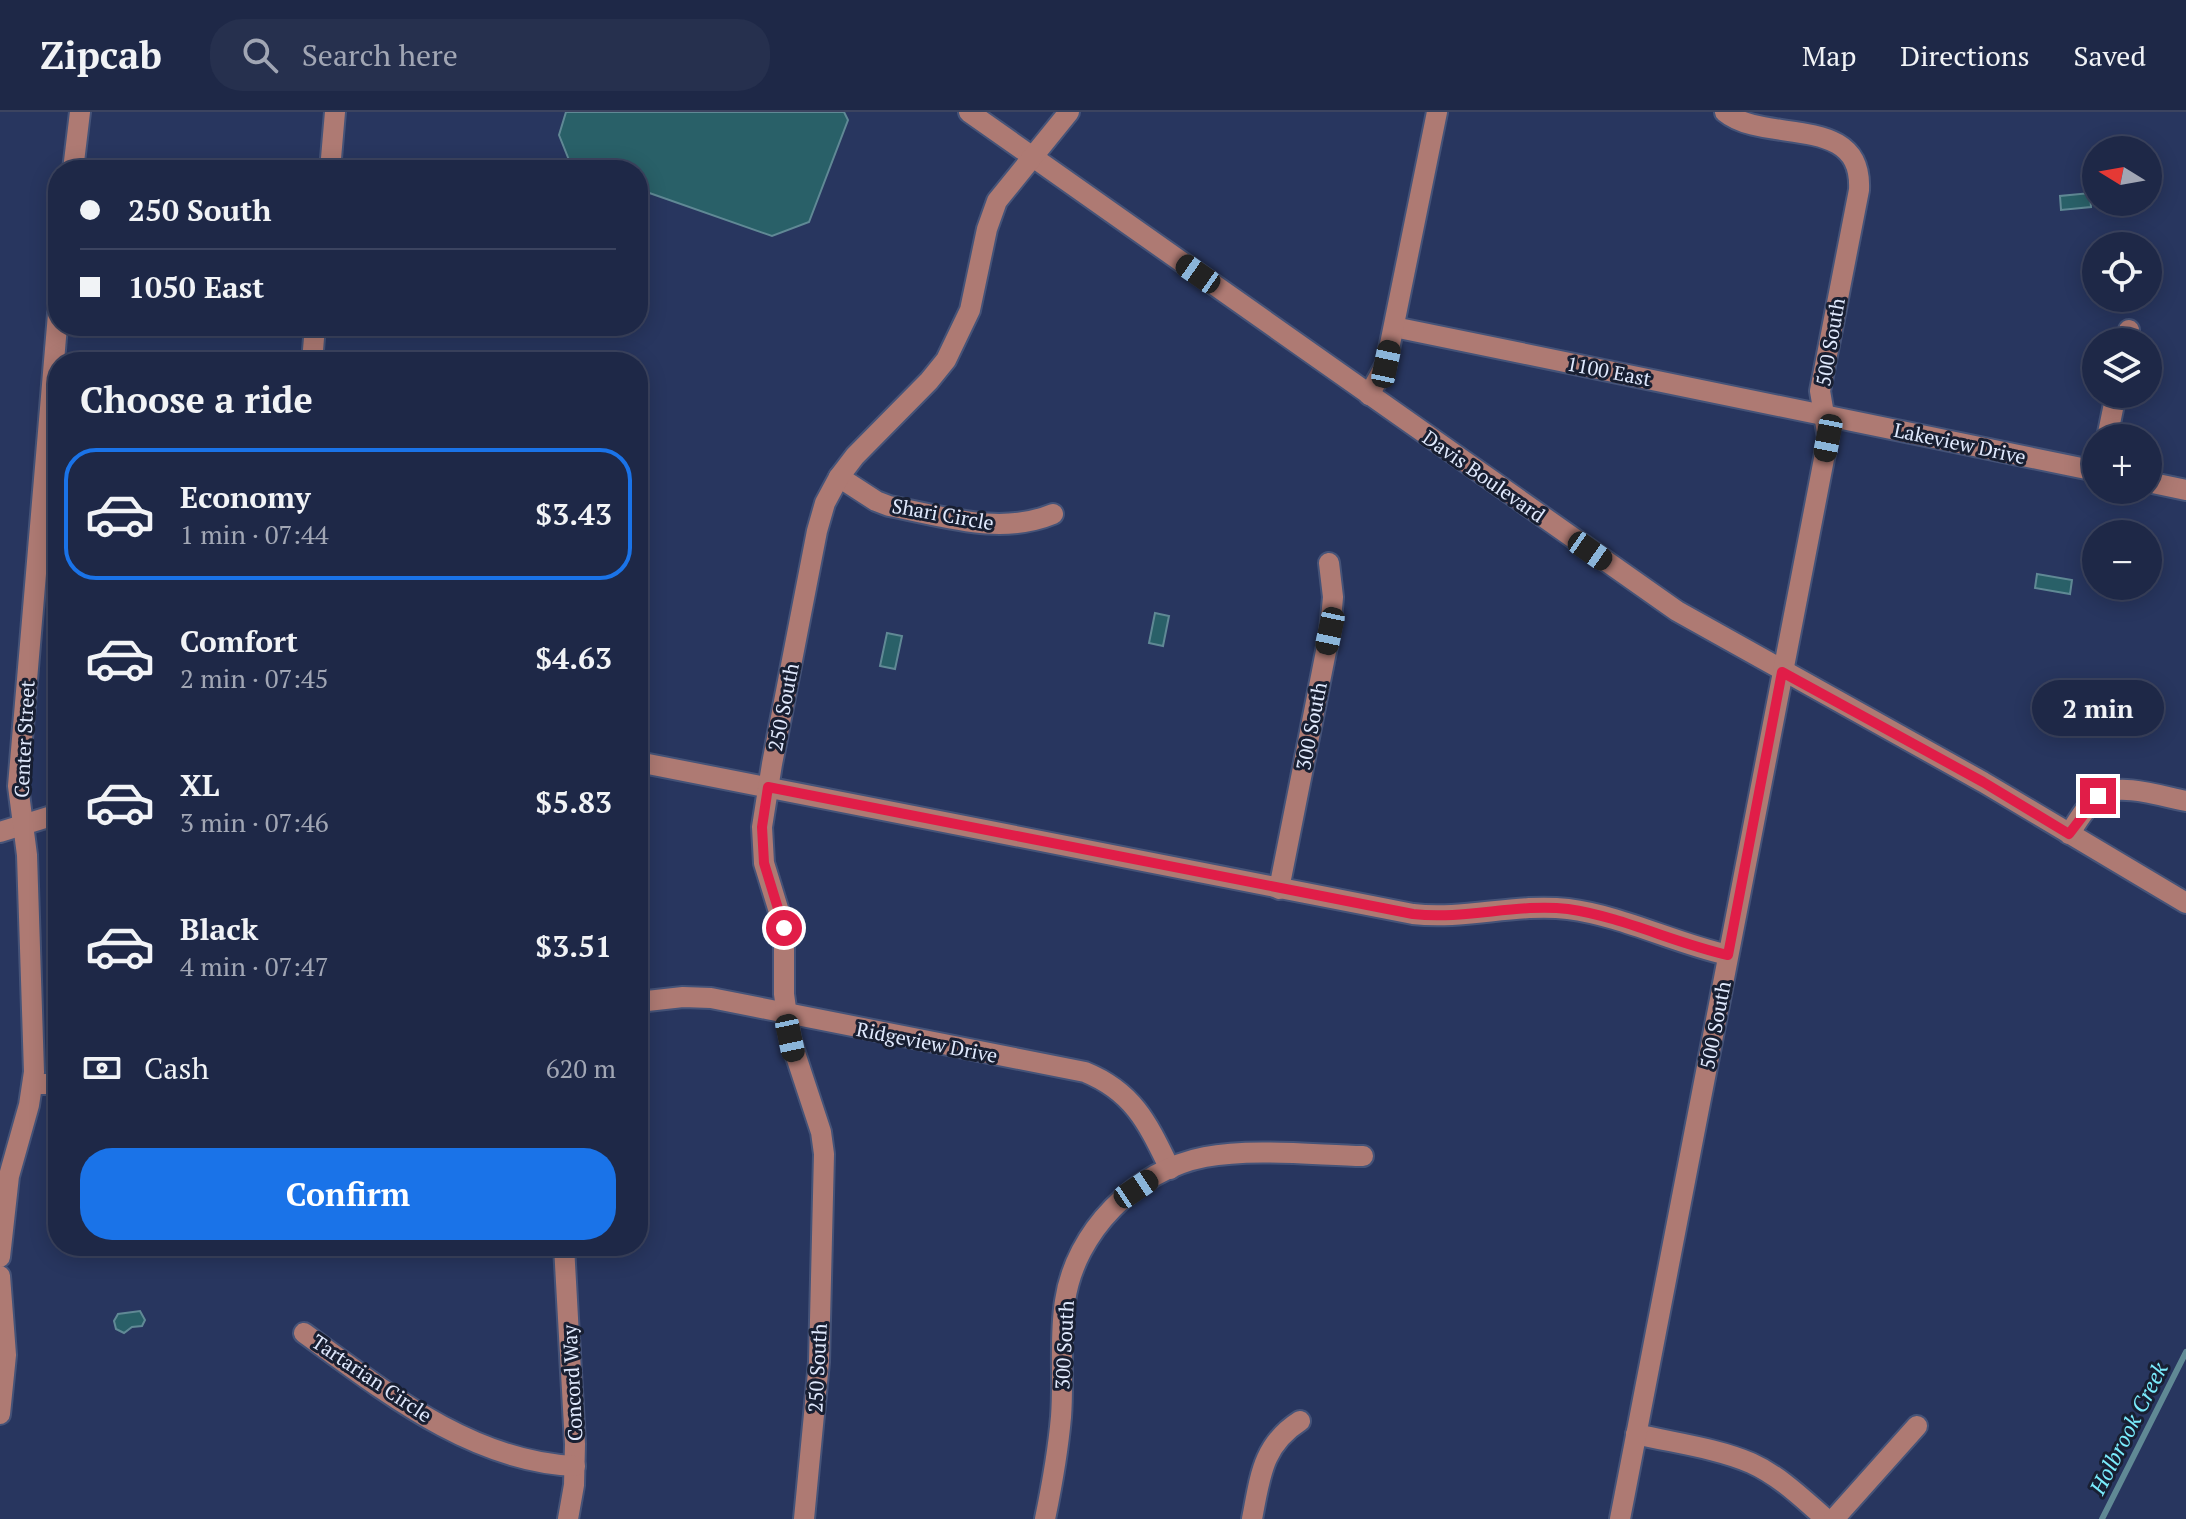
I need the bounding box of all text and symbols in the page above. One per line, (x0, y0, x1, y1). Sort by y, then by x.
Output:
search box (210, 19, 770, 91)
text: Zipcab (40, 30, 162, 80)
icon: search (238, 33, 282, 77)
text: Search here (302, 35, 458, 75)
text: Map (1802, 37, 1856, 74)
text: Directions (1900, 37, 2030, 74)
text: Saved (2074, 37, 2146, 74)
north arrow (2082, 136, 2162, 216)
map controls (2082, 136, 2162, 600)
text: 250 South (128, 190, 271, 230)
button: locate (2082, 232, 2162, 312)
car (1171, 250, 1225, 298)
text: 1050 East (128, 267, 264, 307)
street label: 500 South (1809, 295, 1851, 388)
button: layers (2082, 328, 2162, 408)
car (1369, 338, 1403, 390)
street label: 1100 East (1565, 350, 1654, 393)
text: Choose a ride (80, 376, 313, 423)
car (1812, 412, 1844, 464)
street label: Lakeview Drive (1892, 416, 2028, 470)
street label: Davis Boulevard (1417, 424, 1551, 528)
button: + (2082, 424, 2162, 504)
text: Economy (180, 477, 311, 517)
icon: car (84, 478, 156, 550)
street label: Shari Circle (890, 492, 996, 536)
text: $3.43 (535, 494, 612, 534)
text: 1 min · 07:44 (180, 517, 329, 551)
button: − (2082, 520, 2162, 600)
car (1563, 527, 1617, 575)
car (1313, 605, 1347, 657)
text: Comfort (180, 621, 298, 661)
icon: car (84, 622, 156, 694)
text: $4.63 (535, 638, 612, 678)
street label: 250 South (761, 660, 805, 753)
text: 2 min · 07:45 (180, 661, 329, 695)
street label: Center Street (7, 679, 41, 798)
street label: 300 South (1289, 679, 1333, 772)
callout: 2 min (2032, 680, 2164, 736)
text: 2 min (2062, 691, 2134, 725)
text: XL (180, 765, 219, 805)
icon: car (84, 766, 156, 838)
route end (2080, 778, 2116, 814)
text: $5.83 (535, 782, 612, 822)
text: 3 min · 07:46 (180, 805, 329, 839)
text: Black (180, 909, 258, 949)
icon: car (84, 910, 156, 982)
route start (766, 910, 802, 946)
text: $3.51 (535, 926, 612, 966)
text: 4 min · 07:47 (180, 949, 329, 983)
street label: 500 South (1693, 978, 1737, 1071)
car (773, 1012, 807, 1064)
street label: Ridgeview Drive (854, 1015, 1000, 1069)
icon: cash (80, 1046, 124, 1090)
text: Cash (144, 1048, 209, 1088)
text: 620 m (546, 1051, 616, 1085)
button: Confirm (80, 1148, 616, 1240)
car (1109, 1166, 1163, 1212)
street label: 300 South (1048, 1299, 1080, 1390)
street label: 250 South (801, 1322, 833, 1413)
street label: Concord Way (555, 1323, 589, 1442)
street label: Tartarian Circle (307, 1328, 437, 1428)
water label: Holbrook Creek (2082, 1357, 2174, 1500)

